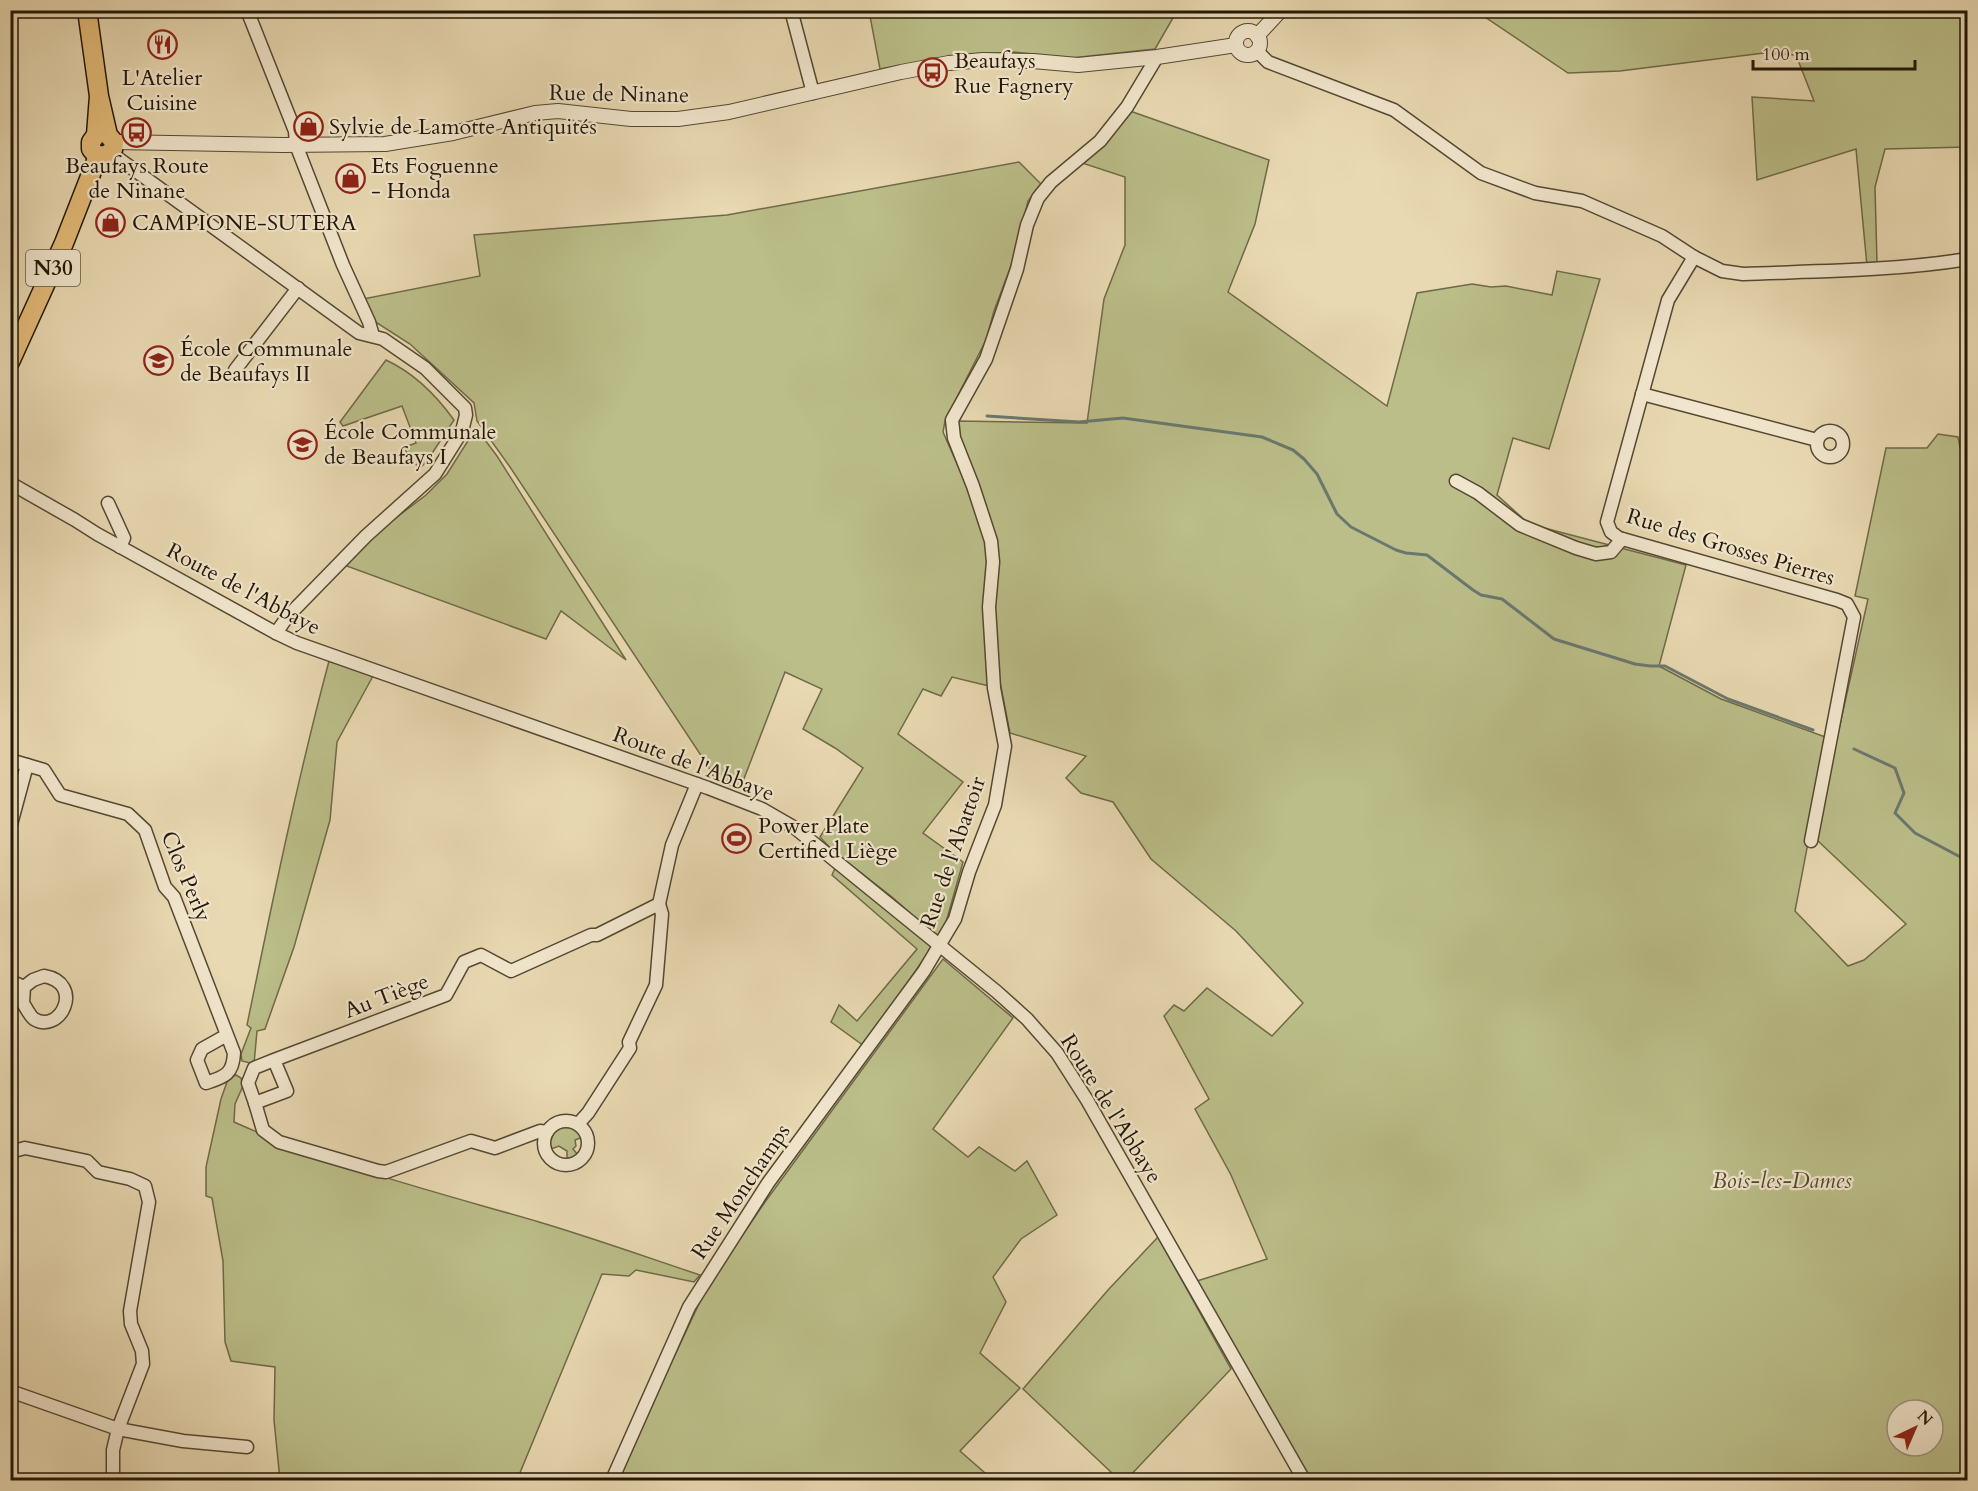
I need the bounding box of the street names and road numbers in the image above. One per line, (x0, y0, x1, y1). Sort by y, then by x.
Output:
street label: Rue de Ninane (549, 78, 689, 110)
road number: N30 (26, 250, 80, 286)
street label: Rue des Grosses Pierres (1623, 501, 1838, 593)
street label: Route de l'Abbaye (161, 536, 326, 642)
street label: Route de l'Abbaye (609, 719, 779, 809)
street label: Rue de l'Abattoir (913, 772, 993, 932)
street label: Clos Perly (154, 826, 219, 927)
street label: Au Tiège (340, 966, 433, 1026)
street label: Route de l'Abbaye (1053, 1028, 1169, 1189)
street label: Rue Monchamps (684, 1118, 797, 1265)

